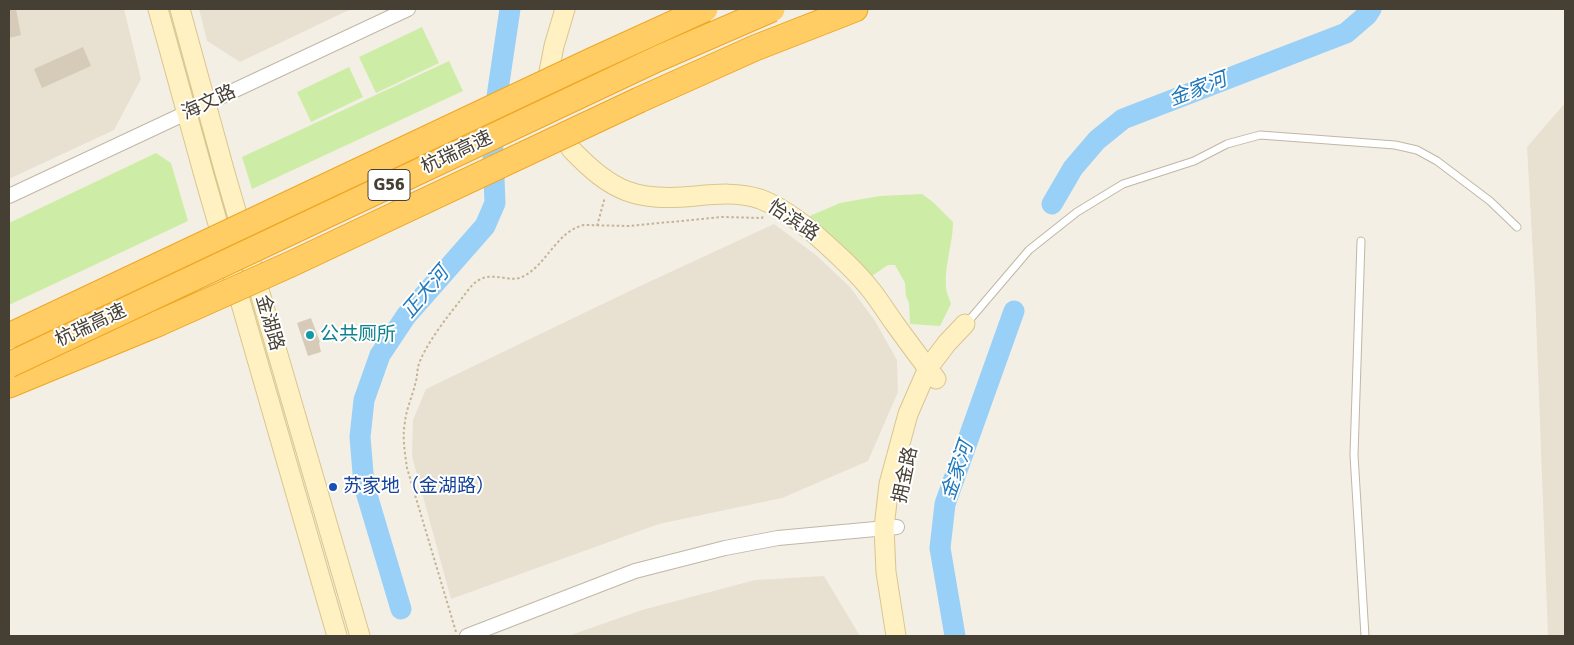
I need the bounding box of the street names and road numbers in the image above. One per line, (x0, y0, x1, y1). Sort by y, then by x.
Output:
street label: 海文路 (178, 81, 240, 125)
street label: 杭瑞高速 (418, 127, 496, 179)
road number: G56 (368, 170, 410, 200)
street label: 怡滨路 (763, 196, 823, 246)
street label: 金湖路 (250, 292, 288, 354)
street label: 杭瑞高速 (52, 300, 130, 352)
street label: 拥金路 (889, 445, 923, 505)

